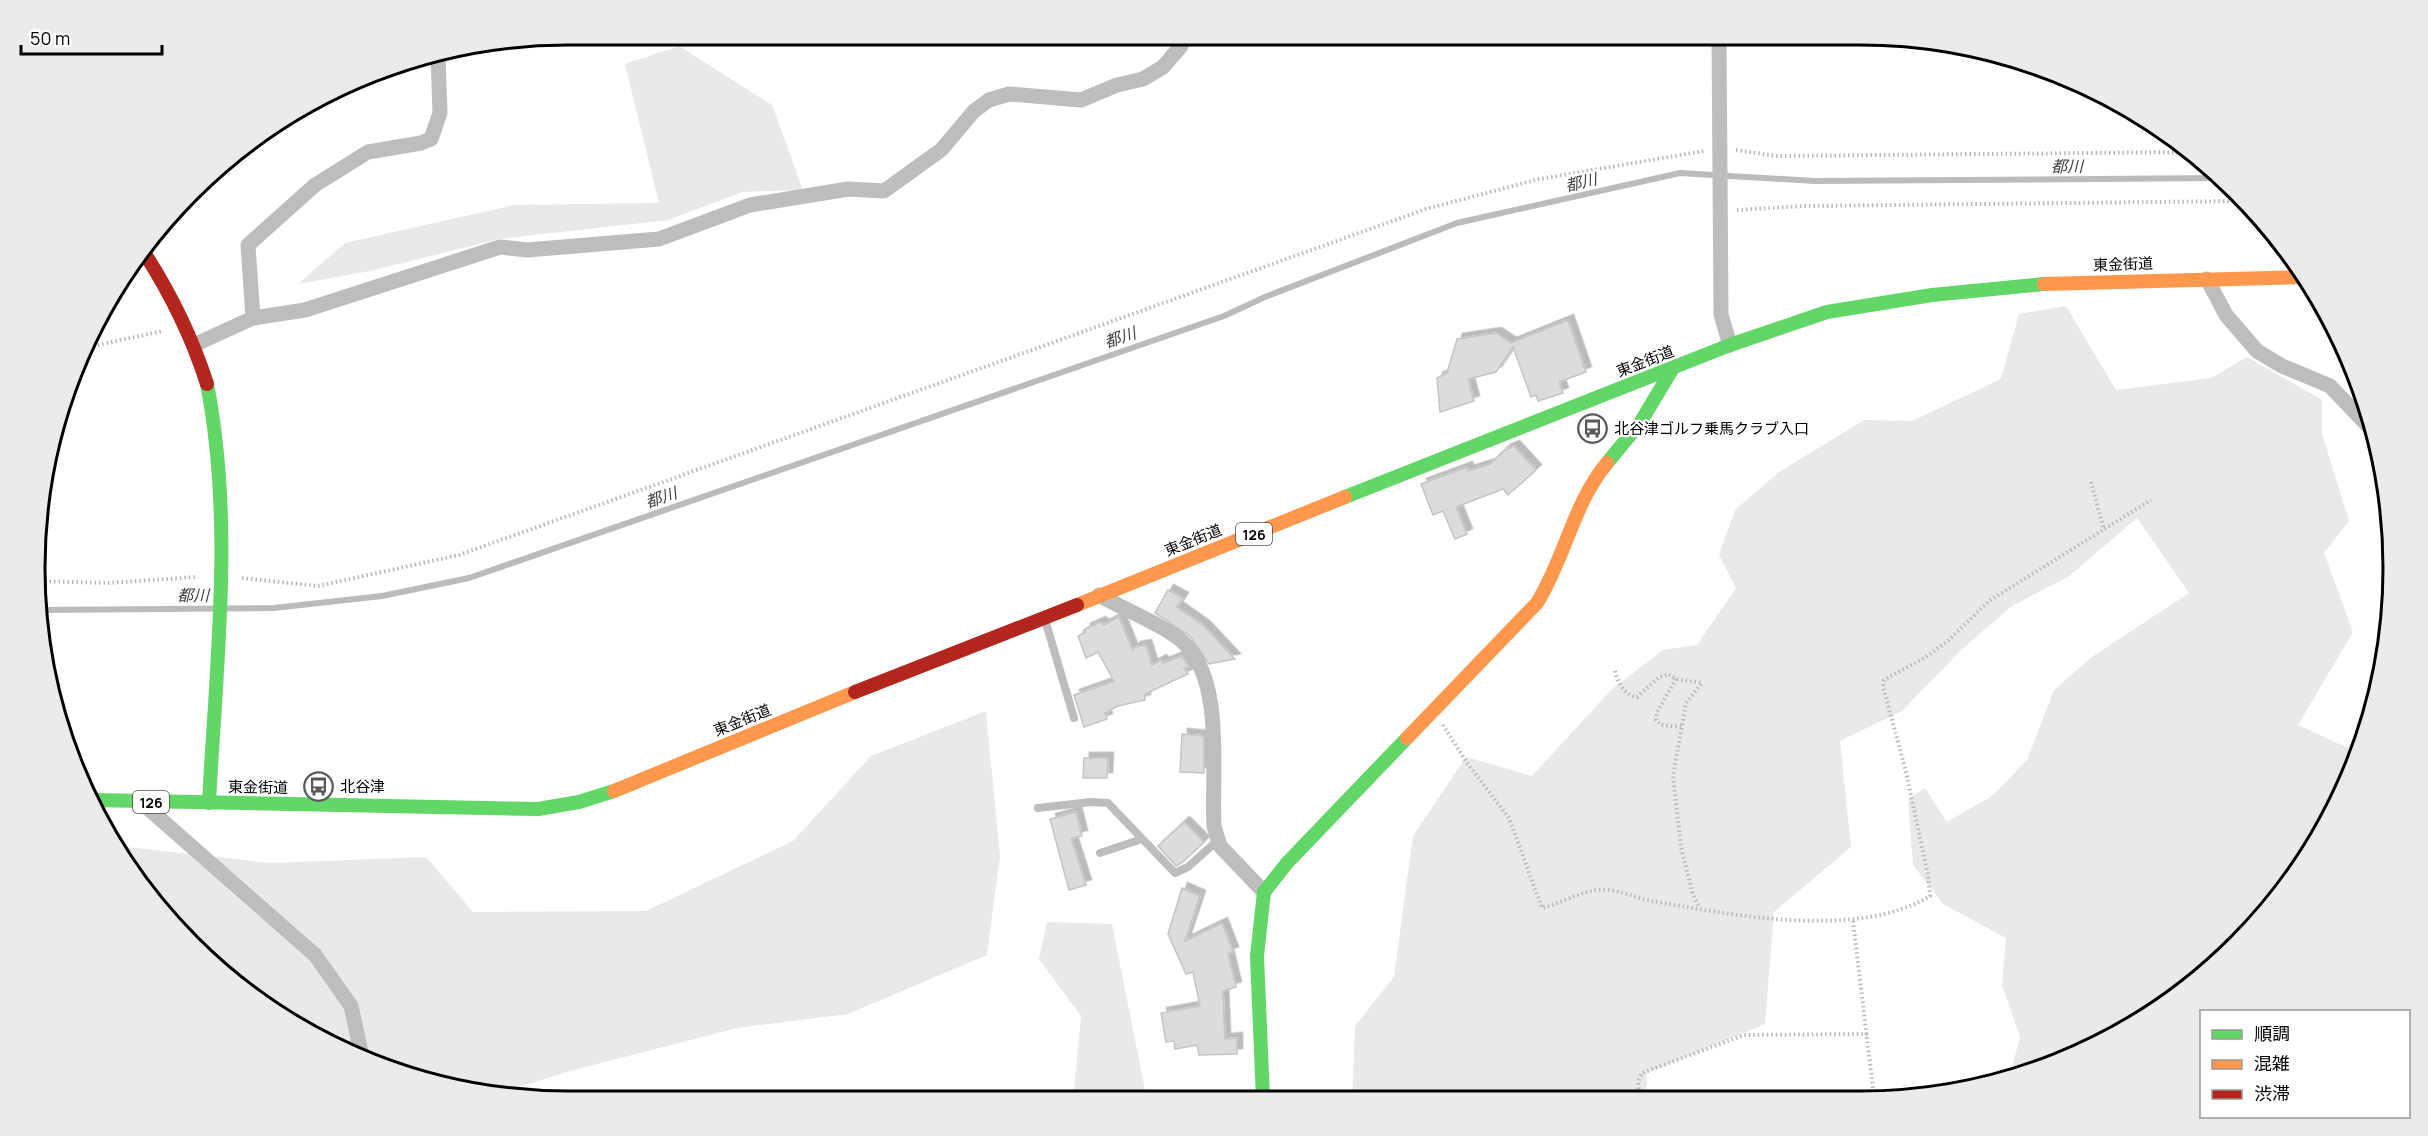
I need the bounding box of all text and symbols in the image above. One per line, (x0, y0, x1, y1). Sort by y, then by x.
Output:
scale bar (21, 18, 162, 56)
text: 50 m (30, 26, 70, 50)
water label: 都川 (2051, 155, 2085, 177)
water label: 都川 (1563, 167, 1601, 196)
street label: 東金街道 (2093, 252, 2153, 276)
water label: 都川 (1101, 321, 1141, 353)
street label: 東金街道 (1613, 340, 1677, 382)
bus stop icon: 北谷津ゴルフ乗馬クラブ入口 (1577, 412, 1609, 444)
place label: 北谷津ゴルフ乗馬クラブ入口 (1614, 418, 1809, 439)
water label: 都川 (642, 481, 682, 513)
street label: 東金街道 (1161, 519, 1225, 561)
road number: 126 (1236, 523, 1272, 545)
water label: 都川 (177, 584, 211, 606)
street label: 東金街道 (710, 699, 774, 741)
bus stop icon: 北谷津 (303, 770, 335, 802)
street label: 東金街道 (228, 776, 288, 798)
place label: 北谷津 (340, 776, 385, 797)
road number: 126 (133, 791, 169, 813)
legend (2200, 1010, 2410, 1118)
text: 順調 (2254, 1021, 2290, 1045)
text: 混雑 (2254, 1051, 2290, 1075)
text: 渋滞 (2254, 1081, 2290, 1105)

